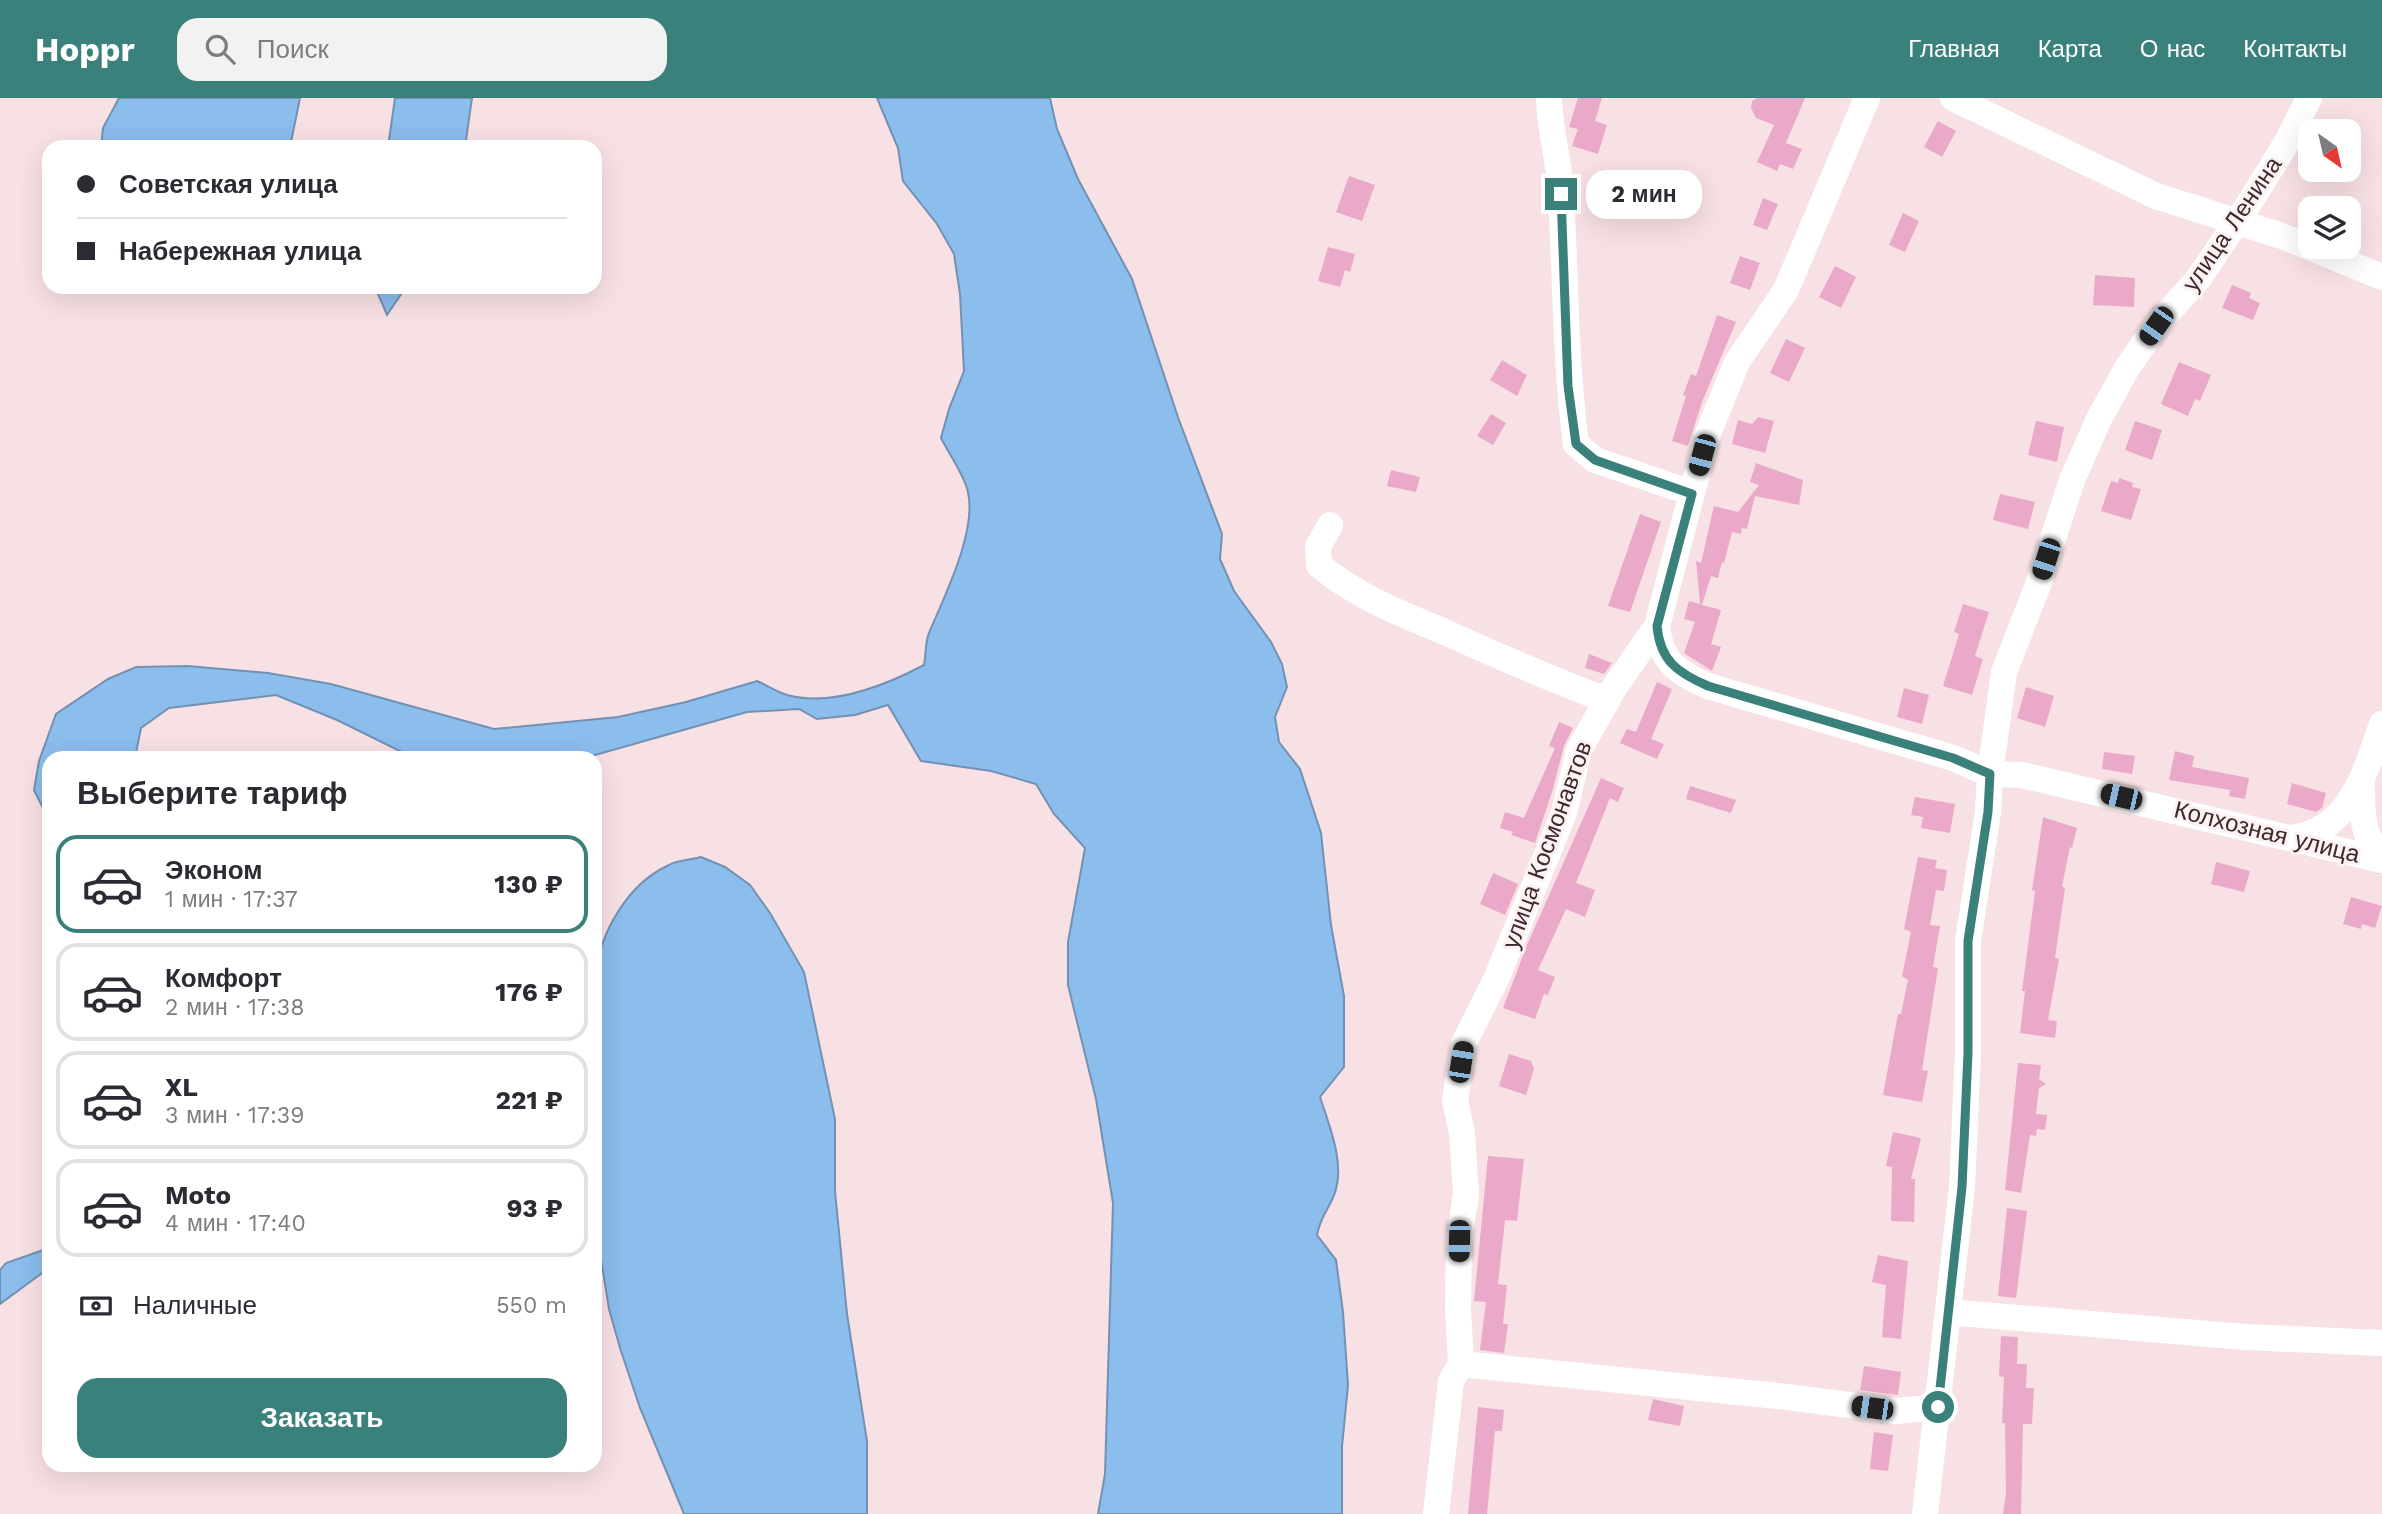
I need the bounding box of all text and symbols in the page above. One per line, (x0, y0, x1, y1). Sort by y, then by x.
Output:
search box (177, 18, 667, 81)
text: Hoppr (35, 30, 135, 69)
icon: search (201, 30, 239, 68)
text: Поиск (257, 34, 329, 64)
text: Главная (1908, 35, 2000, 63)
text: Карта (2038, 35, 2102, 63)
text: О нас (2140, 35, 2205, 63)
text: Контакты (2243, 35, 2347, 63)
north arrow (2298, 119, 2361, 182)
map controls (2298, 119, 2361, 259)
street label: улица Ленина (2177, 151, 2288, 297)
text: Советская улица (119, 169, 338, 199)
callout: 2 мин (1586, 170, 1701, 218)
route end (1545, 178, 1577, 210)
text: 2 мин (1611, 181, 1677, 208)
button: layers (2298, 196, 2361, 259)
text: Набережная улица (119, 236, 361, 266)
car (2136, 303, 2177, 349)
car (1687, 432, 1718, 478)
car (2030, 536, 2063, 582)
street label: улица Космонавтов (1496, 737, 1598, 953)
text: Выберите тариф (77, 774, 348, 812)
car (2099, 782, 2144, 812)
street label: Колхозная улица (2171, 795, 2363, 869)
icon: car (81, 853, 144, 916)
text: Эконом (165, 855, 263, 885)
text: 130 ₽ (494, 869, 563, 899)
text: 1 мин · 17:37 (165, 886, 298, 913)
icon: car (81, 961, 144, 1024)
text: Комфорт (165, 963, 282, 993)
text: 176 ₽ (495, 977, 563, 1007)
text: 2 мин · 17:38 (165, 994, 304, 1021)
car (1448, 1040, 1475, 1084)
icon: car (81, 1069, 144, 1132)
text: XL (165, 1072, 198, 1102)
text: 221 ₽ (495, 1085, 563, 1115)
text: 3 мин · 17:39 (165, 1102, 304, 1129)
icon: car (81, 1177, 144, 1240)
text: Moto (165, 1180, 231, 1210)
text: 93 ₽ (506, 1193, 563, 1223)
text: 4 мин · 17:40 (165, 1210, 306, 1237)
car (1449, 1220, 1470, 1262)
icon: cash (77, 1287, 115, 1325)
text: Наличные (133, 1290, 257, 1320)
text: 550 m (496, 1292, 567, 1319)
button: Заказать (77, 1378, 567, 1458)
route start (1922, 1391, 1954, 1423)
car (1850, 1395, 1895, 1421)

